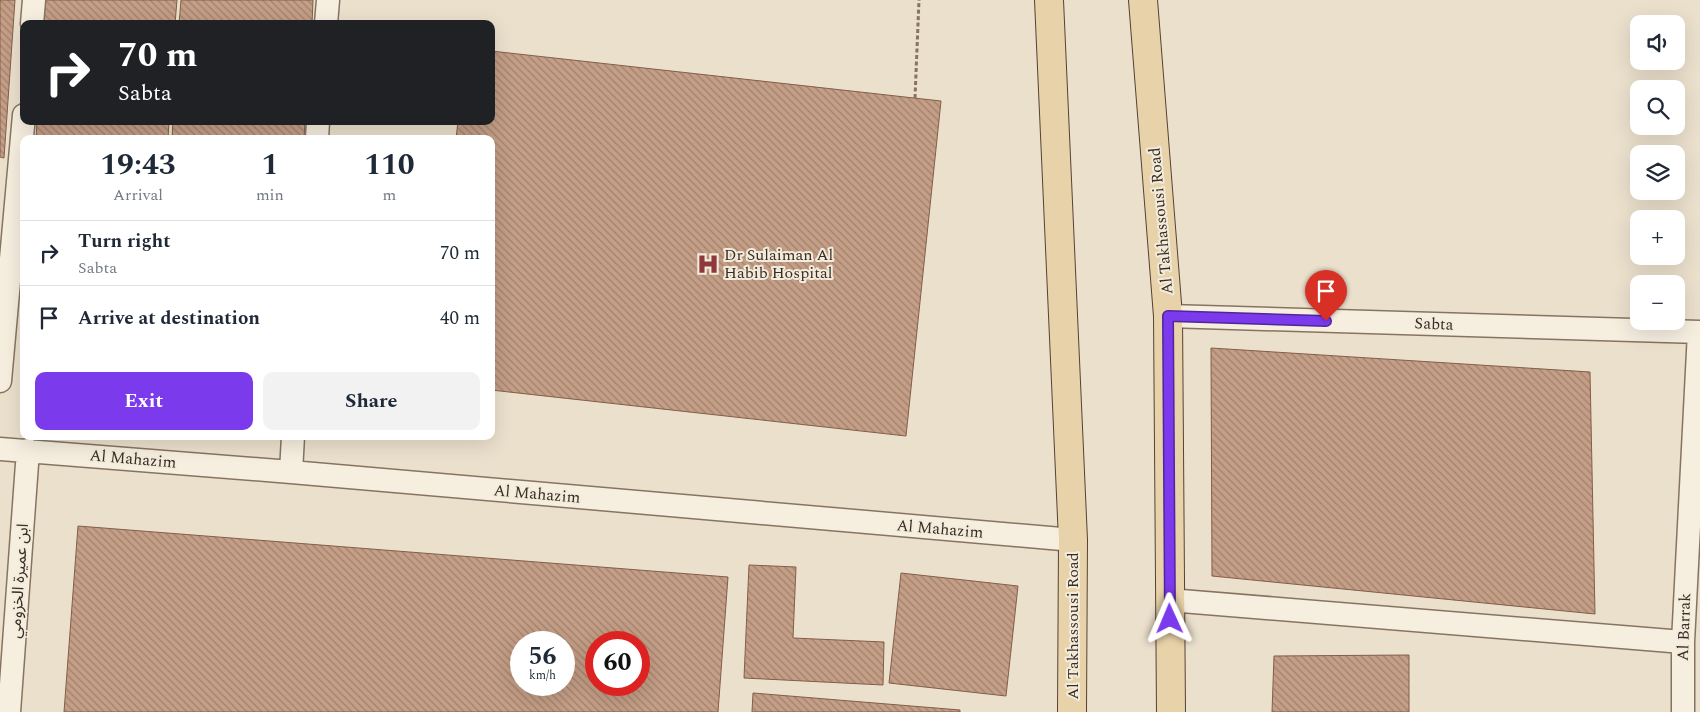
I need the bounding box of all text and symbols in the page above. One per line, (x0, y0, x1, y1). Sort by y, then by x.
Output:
map controls (1630, 15, 1685, 330)
button: sound (1630, 15, 1685, 70)
text: 70 m (118, 29, 198, 82)
icon: right (35, 40, 100, 105)
text: Sabta (118, 77, 172, 110)
button: search (1630, 80, 1685, 135)
text: 19:43 (100, 142, 176, 188)
text: 1 (261, 142, 278, 188)
text: 110 (364, 142, 415, 188)
button: layers (1630, 145, 1685, 200)
street label: Al Takhassousi Road (1143, 146, 1179, 296)
text: Arrival (113, 183, 163, 207)
text: min (256, 183, 284, 207)
text: m (383, 183, 396, 207)
button: + (1630, 210, 1685, 265)
text: Turn right (78, 227, 171, 256)
icon: right (35, 239, 63, 267)
text: 70 m (440, 239, 480, 268)
place label: Dr Sulaiman Al Habib Hospital (724, 243, 833, 285)
hospital icon: Dr Sulaiman Al Habib Hospital (695, 251, 721, 277)
text: Sabta (78, 256, 117, 280)
pin (1305, 270, 1347, 321)
button: − (1630, 275, 1685, 330)
icon: arrive (1312, 277, 1340, 305)
icon: arrive (35, 304, 63, 332)
text: Arrive at destination (78, 304, 260, 333)
text: 40 m (440, 304, 480, 333)
street label: Sabta (1414, 311, 1454, 337)
button: Exit (35, 372, 253, 430)
button: Share (263, 372, 480, 430)
street label: Al Mahazim (89, 443, 178, 475)
street label: Al Mahazim (493, 478, 582, 510)
street label: Al Mahazim (896, 513, 985, 545)
street label: ابن عميرة الخزومي (3, 523, 35, 639)
street label: Al Takhassousi Road (1061, 552, 1085, 700)
position arrow (1143, 592, 1195, 644)
street label: Al Barrak (1671, 592, 1697, 662)
speed limit sign: 60 (585, 631, 650, 696)
text: 56 (528, 638, 557, 676)
text: km/h (529, 666, 556, 685)

